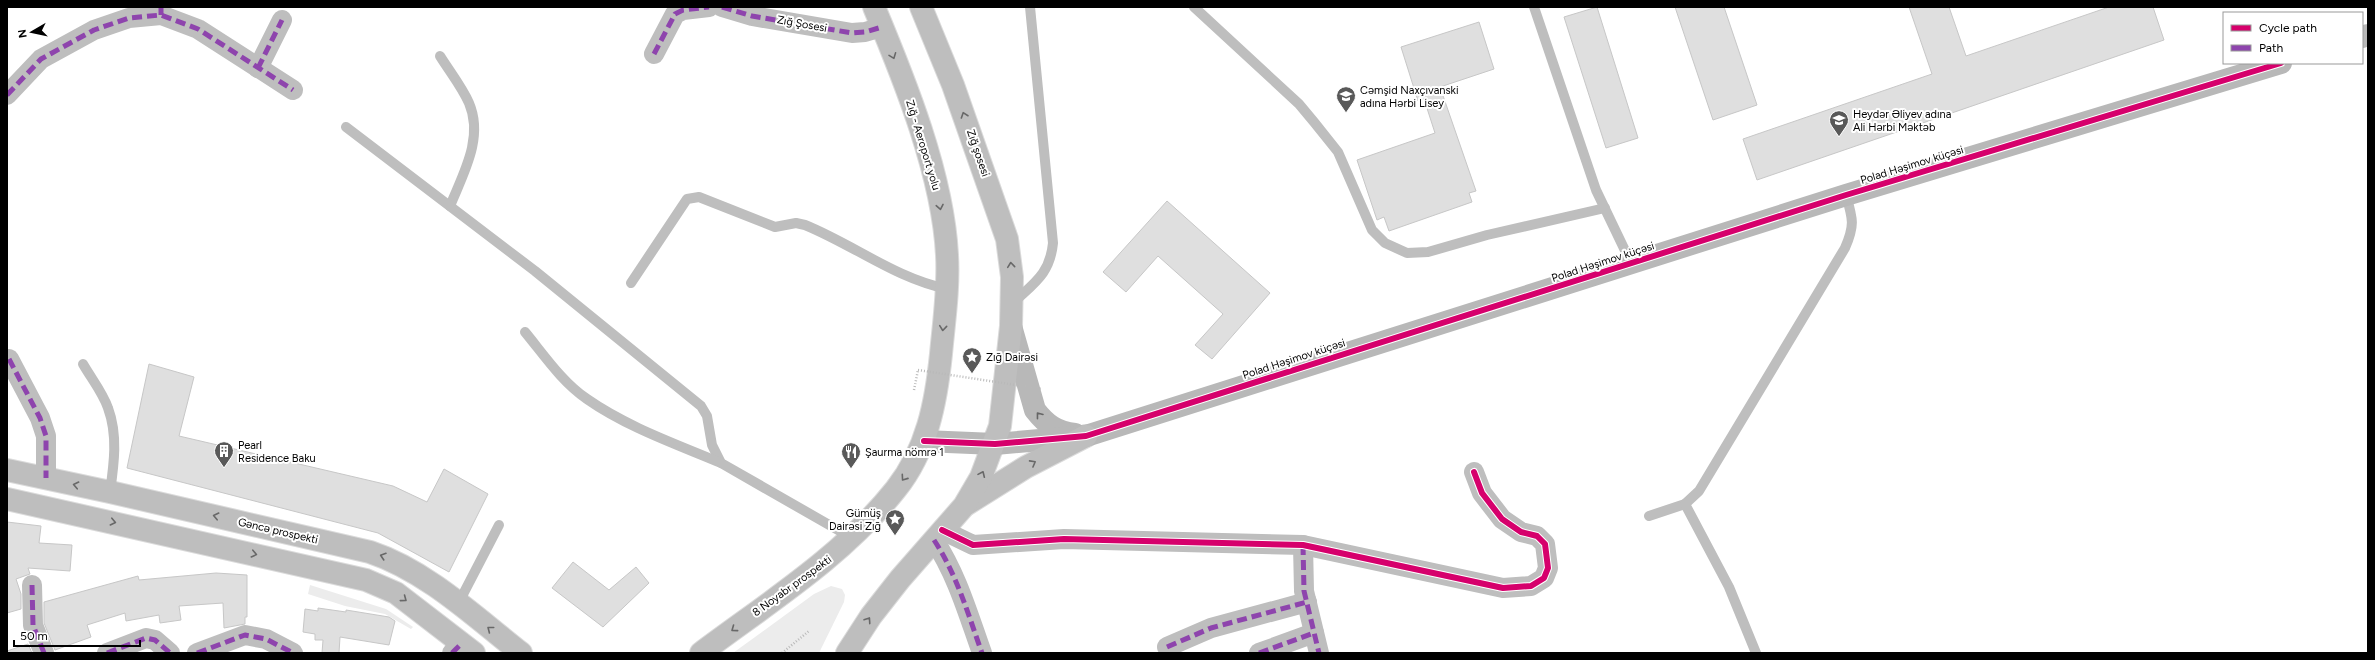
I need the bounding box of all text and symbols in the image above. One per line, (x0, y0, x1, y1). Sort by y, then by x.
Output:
north arrow (12, 12, 52, 52)
legend (2223, 12, 2363, 64)
street label: Zığ Şosesi (776, 13, 828, 35)
text: Cycle path (2259, 21, 2317, 35)
text: N (16, 28, 30, 39)
text: Path (2259, 41, 2283, 55)
one-way arrow (889, 53, 897, 60)
place label: Cəmşid Naxçıvanski adına Hərbi Lisey (1360, 84, 1458, 110)
school or university icon: Cəmşid Naxçıvanski adına Hərbi Lisey (1335, 85, 1357, 113)
street label: Zığ - Aeroport yolu (903, 98, 943, 192)
place label: Heydər Əliyev adına Ali Hərbi Məktəb (1853, 108, 1951, 134)
school or university icon: Heydər Əliyev adına Ali Hərbi Məktəb (1828, 109, 1850, 137)
one-way arrow (960, 111, 969, 118)
street label: Zığ şosesi (964, 128, 992, 178)
street label: Polad Həşimov küçəsi (1859, 143, 1965, 187)
one-way arrow (936, 204, 944, 210)
street label: Polad Həşimov küçəsi (1550, 239, 1656, 285)
one-way arrow (1007, 262, 1016, 268)
one-way arrow (939, 325, 948, 331)
street label: Polad Həşimov küçəsi (1241, 336, 1347, 382)
place icon: Zığ Dairəsi (961, 346, 983, 374)
place label: Zığ Dairəsi (986, 351, 1038, 364)
one-way arrow (1037, 413, 1044, 420)
place label: Pearl Residence Baku (238, 439, 316, 465)
building icon: Pearl Residence Baku (213, 440, 235, 468)
restaurant icon: Şaurma nömrә 1 (840, 441, 862, 469)
place label: Şaurma nömrә 1 (865, 446, 944, 459)
one-way arrow (1029, 460, 1036, 468)
one-way arrow (978, 471, 986, 478)
one-way arrow (901, 474, 908, 481)
one-way arrow (73, 481, 79, 489)
place label: Gümüş Dairəsi Zığ (829, 507, 881, 533)
place icon: Gümüş Dairəsi Zığ (884, 508, 906, 536)
one-way arrow (213, 513, 219, 521)
street label: Gəncə prospekti (237, 515, 319, 547)
one-way arrow (110, 517, 117, 525)
one-way arrow (250, 549, 257, 558)
one-way arrow (380, 553, 387, 561)
street label: 8 Noyabr prospekti (750, 553, 834, 619)
one-way arrow (400, 594, 407, 602)
one-way arrow (863, 617, 871, 624)
scale bar (14, 622, 140, 648)
one-way arrow (731, 624, 738, 631)
one-way arrow (488, 627, 495, 634)
text: 50 m (20, 629, 48, 643)

